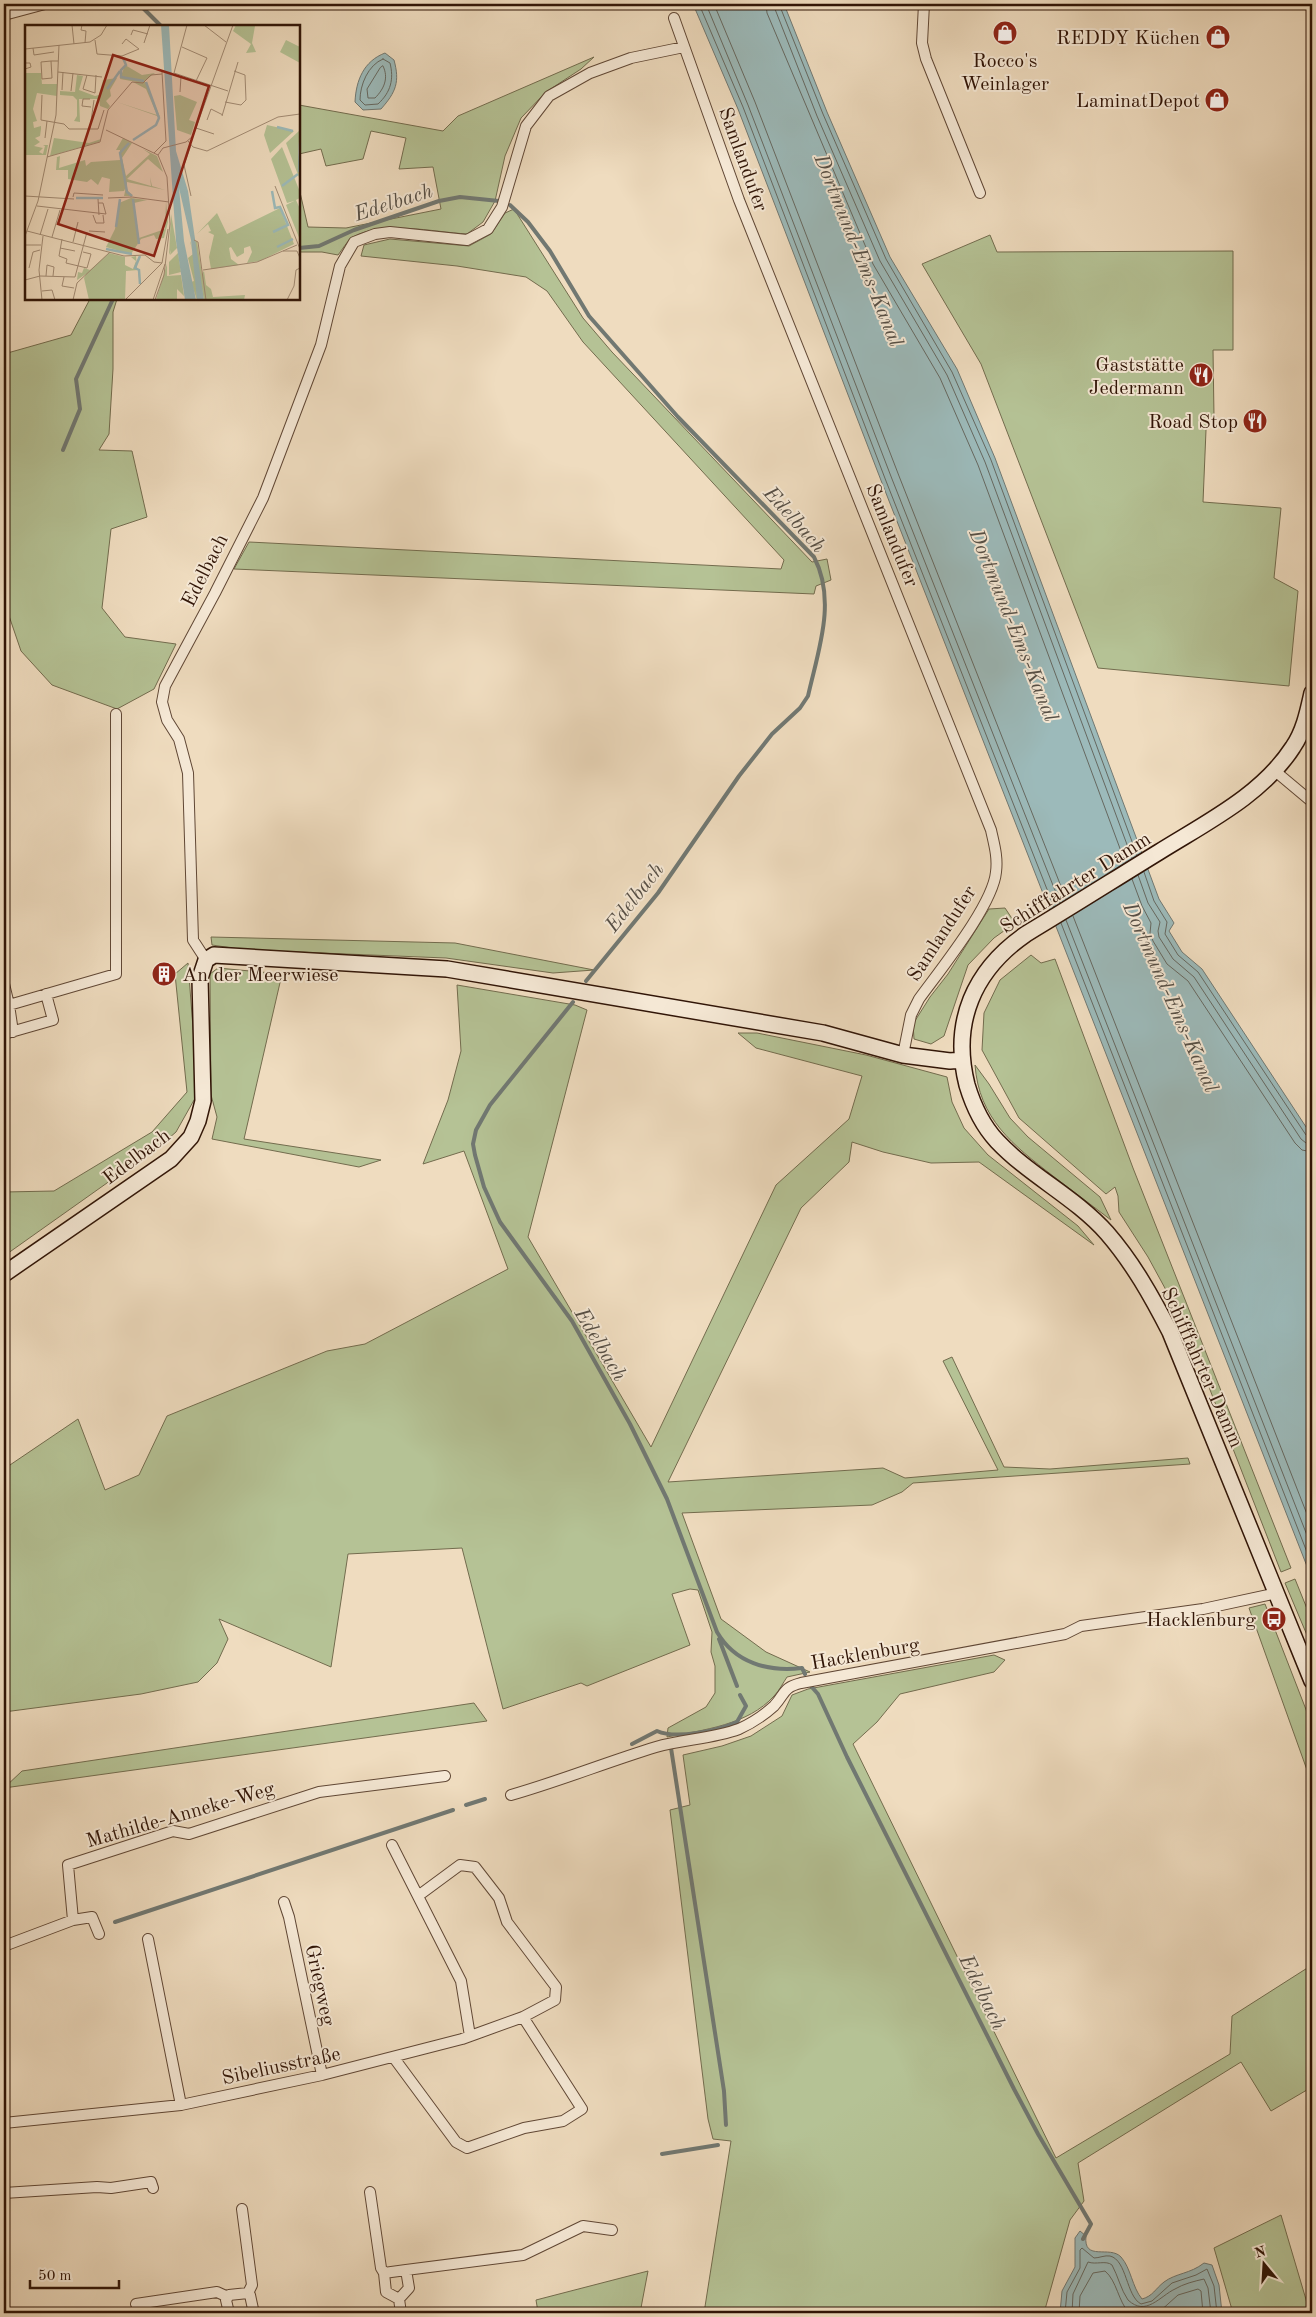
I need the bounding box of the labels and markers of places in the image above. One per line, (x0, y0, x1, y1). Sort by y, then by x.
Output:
shop icon: Rocco's Weinlager (992, 20, 1018, 46)
shop icon: REDDY Küchen (1205, 24, 1231, 50)
place label: REDDY Küchen (1056, 29, 1200, 49)
place label: Rocco's Weinlager (961, 52, 1049, 95)
shop icon: LaminatDepot (1204, 87, 1230, 113)
place label: LaminatDepot (1076, 92, 1200, 112)
place label: Gaststätte Jedermann (1089, 356, 1184, 399)
restaurant icon: Gaststätte Jedermann (1188, 362, 1214, 388)
restaurant icon: Road Stop (1242, 408, 1268, 434)
place label: Road Stop (1148, 413, 1238, 433)
building icon: An der Meerwiese (151, 961, 177, 987)
place label: An der Meerwiese (182, 966, 338, 986)
bus stop icon: Hacklenburg (1261, 1606, 1287, 1632)
place label: Hacklenburg (1146, 1611, 1256, 1631)

